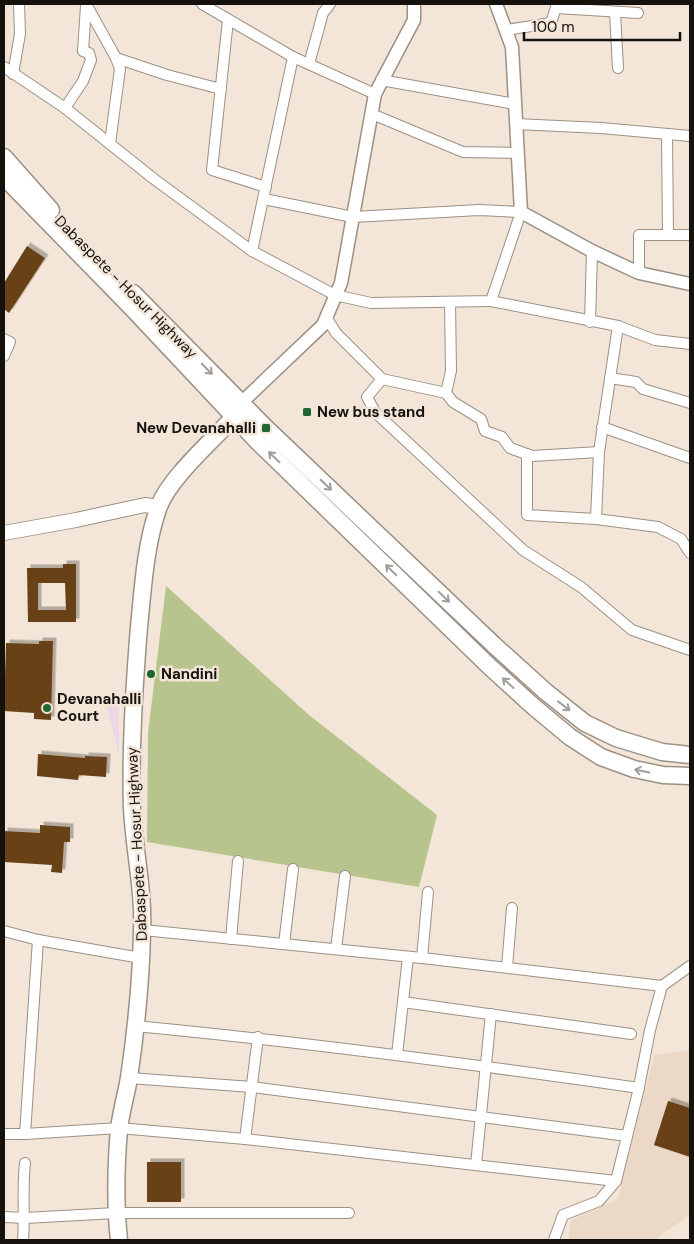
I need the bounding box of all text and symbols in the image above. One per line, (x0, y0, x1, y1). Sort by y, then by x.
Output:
scale bar (524, 10, 680, 42)
text: 100 m (532, 17, 575, 37)
street label: Dabaspete - Hosur Highway (50, 211, 202, 363)
one-way arrow (201, 362, 213, 375)
place label: New bus stand (317, 402, 425, 422)
marker: New bus stand (301, 406, 313, 418)
place label: New Devanahalli (136, 418, 256, 438)
marker: New Devanahalli (260, 422, 272, 434)
one-way arrow (268, 451, 280, 463)
one-way arrow (320, 479, 333, 491)
one-way arrow (384, 564, 397, 576)
one-way arrow (438, 591, 450, 603)
place label: Nandini (161, 664, 217, 684)
marker: Nandini (145, 668, 157, 680)
one-way arrow (501, 677, 514, 689)
place label: Devanahalli Court (57, 689, 141, 726)
one-way arrow (557, 701, 570, 712)
marker: Devanahalli Court (41, 702, 53, 714)
street label: Dabaspete - Hosur Highway (122, 746, 152, 942)
one-way arrow (634, 765, 650, 775)

